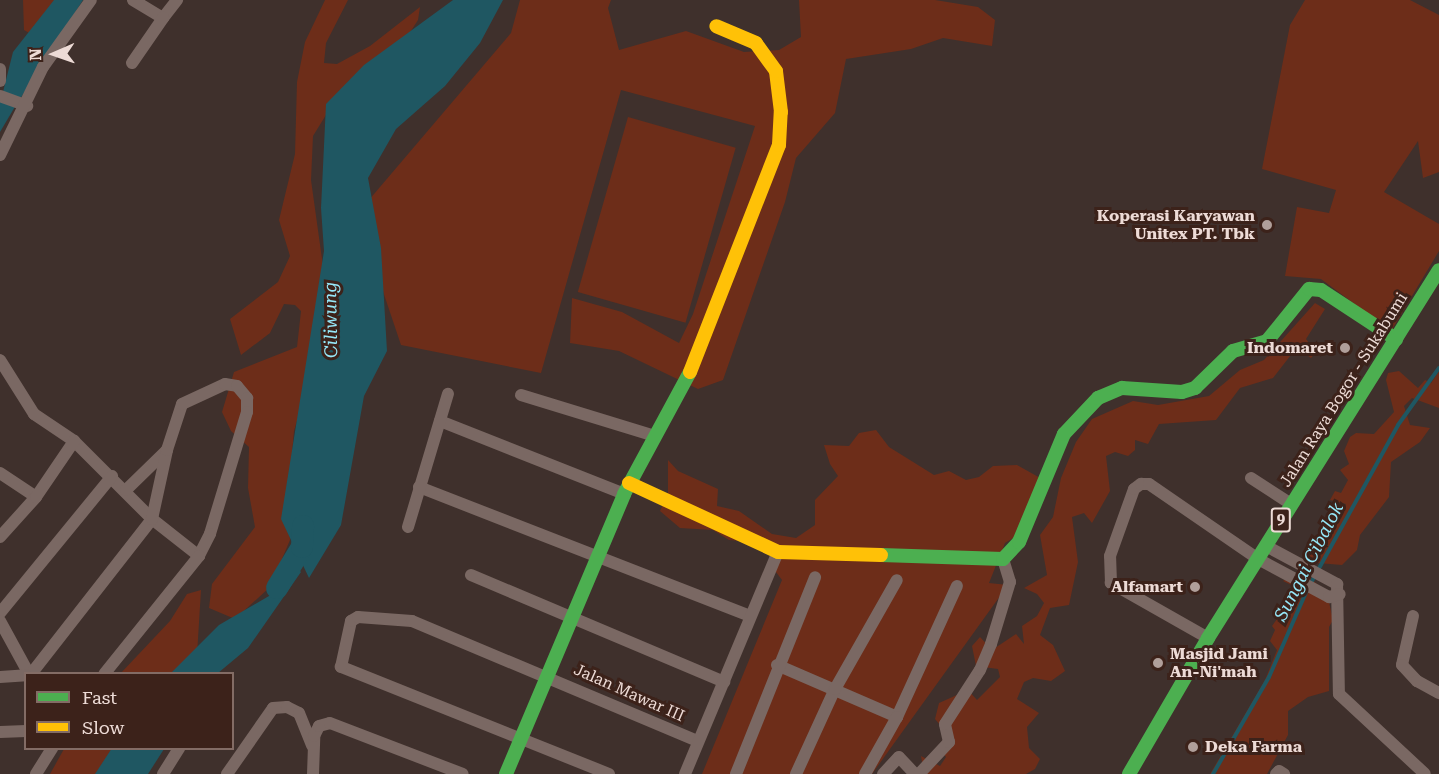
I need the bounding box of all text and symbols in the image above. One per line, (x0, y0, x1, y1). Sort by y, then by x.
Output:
north arrow (24, 24, 84, 84)
text: N (26, 48, 45, 61)
place label: Koperasi Karyawan Unitex PT. Tbk (1097, 206, 1255, 244)
marker: Koperasi Karyawan Unitex PT. Tbk (1260, 218, 1274, 232)
water label: Ciliwung (320, 282, 342, 358)
street label: Jalan Raya Bogor - Sukabumi (1276, 289, 1412, 491)
place label: Indomaret (1247, 338, 1333, 358)
marker: Indomaret (1338, 341, 1352, 355)
water label: Sungai Cibalok (1270, 499, 1348, 625)
road number: 9 (1270, 508, 1292, 532)
place label: Alfamart (1111, 577, 1183, 597)
marker: Alfamart (1188, 580, 1202, 594)
place label: Masjid Jami An-Ni'mah (1170, 644, 1268, 682)
marker: Masjid Jami An-Ni'mah (1151, 656, 1165, 670)
street label: Jalan Mawar III (571, 660, 687, 726)
legend (24, 672, 234, 750)
text: Fast (82, 687, 117, 708)
text: Slow (82, 717, 124, 738)
place label: Deka Farma (1205, 737, 1302, 757)
marker: Deka Farma (1186, 740, 1200, 754)

